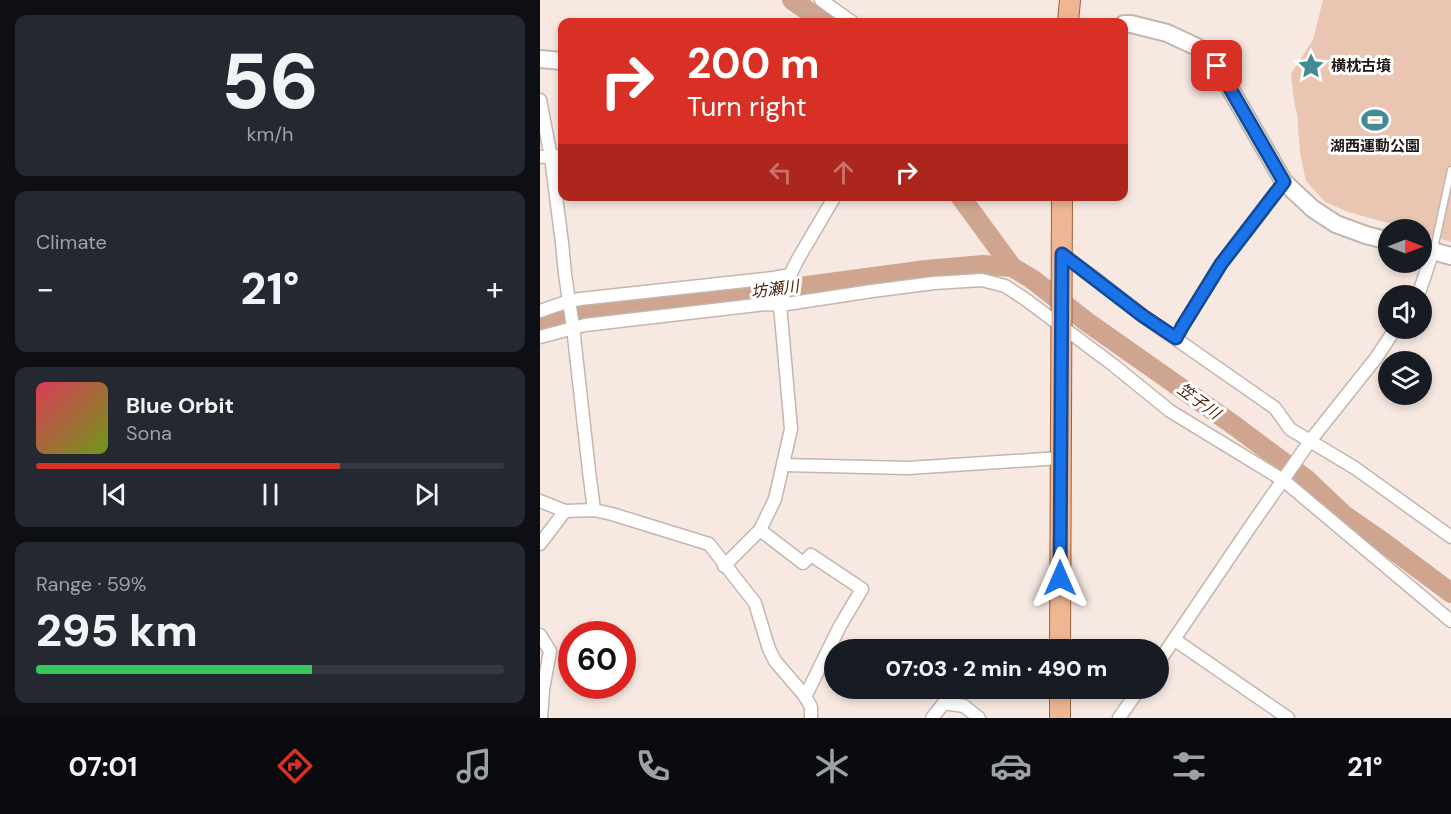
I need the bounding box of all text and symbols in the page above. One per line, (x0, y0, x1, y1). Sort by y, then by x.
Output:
text: 56 (221, 31, 319, 132)
text: 200 m (687, 36, 820, 91)
pin (1191, 40, 1242, 91)
icon: right (588, 42, 666, 120)
icon: arrive (1200, 49, 1233, 82)
place icon: 横枕古墳 (1296, 51, 1326, 81)
place label: 横枕古墳 (1331, 56, 1391, 76)
text: Turn right (687, 89, 807, 124)
sports icon: 湖西運動公園 (1360, 105, 1390, 135)
text: km/h (246, 121, 294, 147)
place label: 湖西運動公園 (1330, 136, 1420, 156)
icon: left (764, 156, 797, 189)
icon: ahead (827, 156, 860, 189)
icon: right (890, 156, 923, 189)
north arrow (1378, 219, 1432, 273)
map controls (1378, 219, 1432, 405)
text: Climate (36, 229, 107, 255)
text: 21° (240, 259, 300, 318)
text: − (36, 267, 54, 310)
text: + (486, 267, 504, 310)
water label: 坊瀬川 (750, 275, 802, 302)
button: sound (1378, 285, 1432, 339)
button: layers (1378, 351, 1432, 405)
water label: 笠子川 (1173, 378, 1226, 425)
text: Blue Orbit (126, 391, 234, 420)
text: Sona (126, 420, 172, 446)
icon: previous (98, 478, 131, 511)
icon: pause (254, 478, 287, 511)
icon: next (410, 478, 443, 511)
position arrow (1028, 546, 1092, 610)
text: Range · 59% (36, 571, 147, 597)
text: 295 km (36, 601, 198, 660)
speed limit sign: 60 (558, 621, 636, 699)
text: 07:03 · 2 min · 490 m (886, 654, 1107, 683)
icon: directions (274, 745, 316, 787)
icon: music (453, 745, 495, 787)
icon: phone (632, 745, 674, 787)
icon: climate (811, 745, 853, 787)
icon: car (990, 745, 1032, 787)
icon: filters (1168, 745, 1210, 787)
text: 07:01 (68, 749, 137, 784)
text: 21° (1347, 749, 1382, 784)

